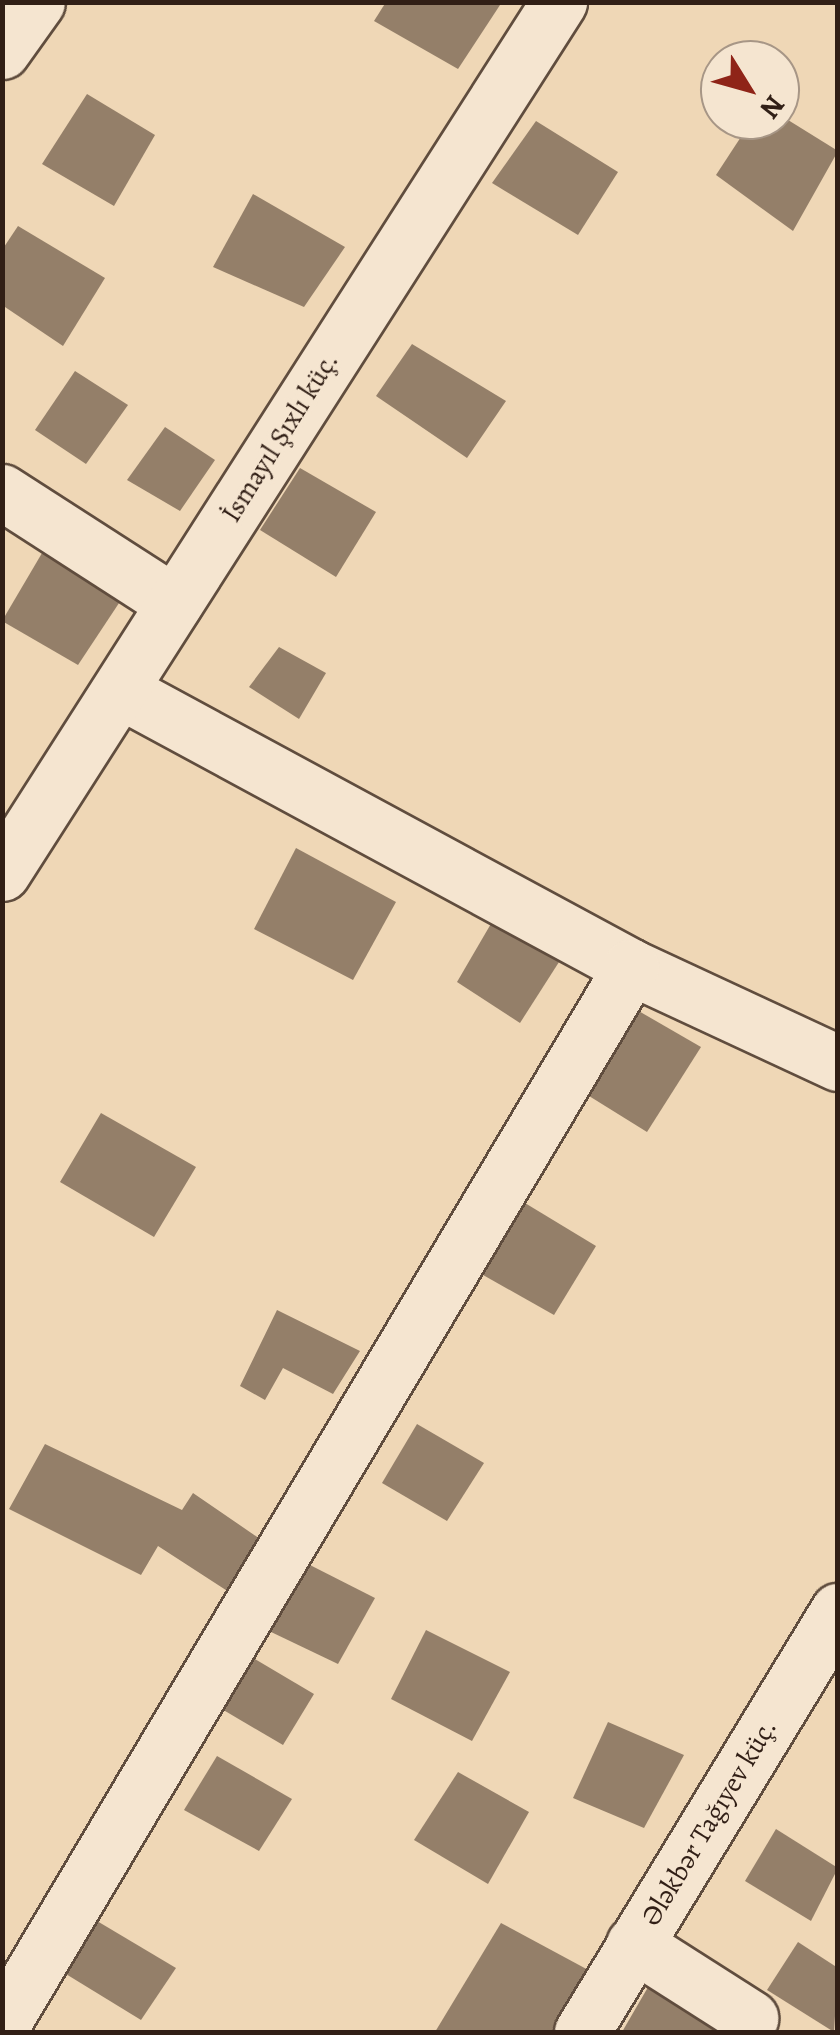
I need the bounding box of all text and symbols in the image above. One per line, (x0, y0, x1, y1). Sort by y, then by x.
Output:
north arrow (700, 40, 800, 140)
text: N (751, 87, 794, 126)
street label: İsmayıl Şıxlı küç. (214, 346, 346, 528)
street label: Ələkbər Tağıyev küç. (634, 1713, 784, 1931)

